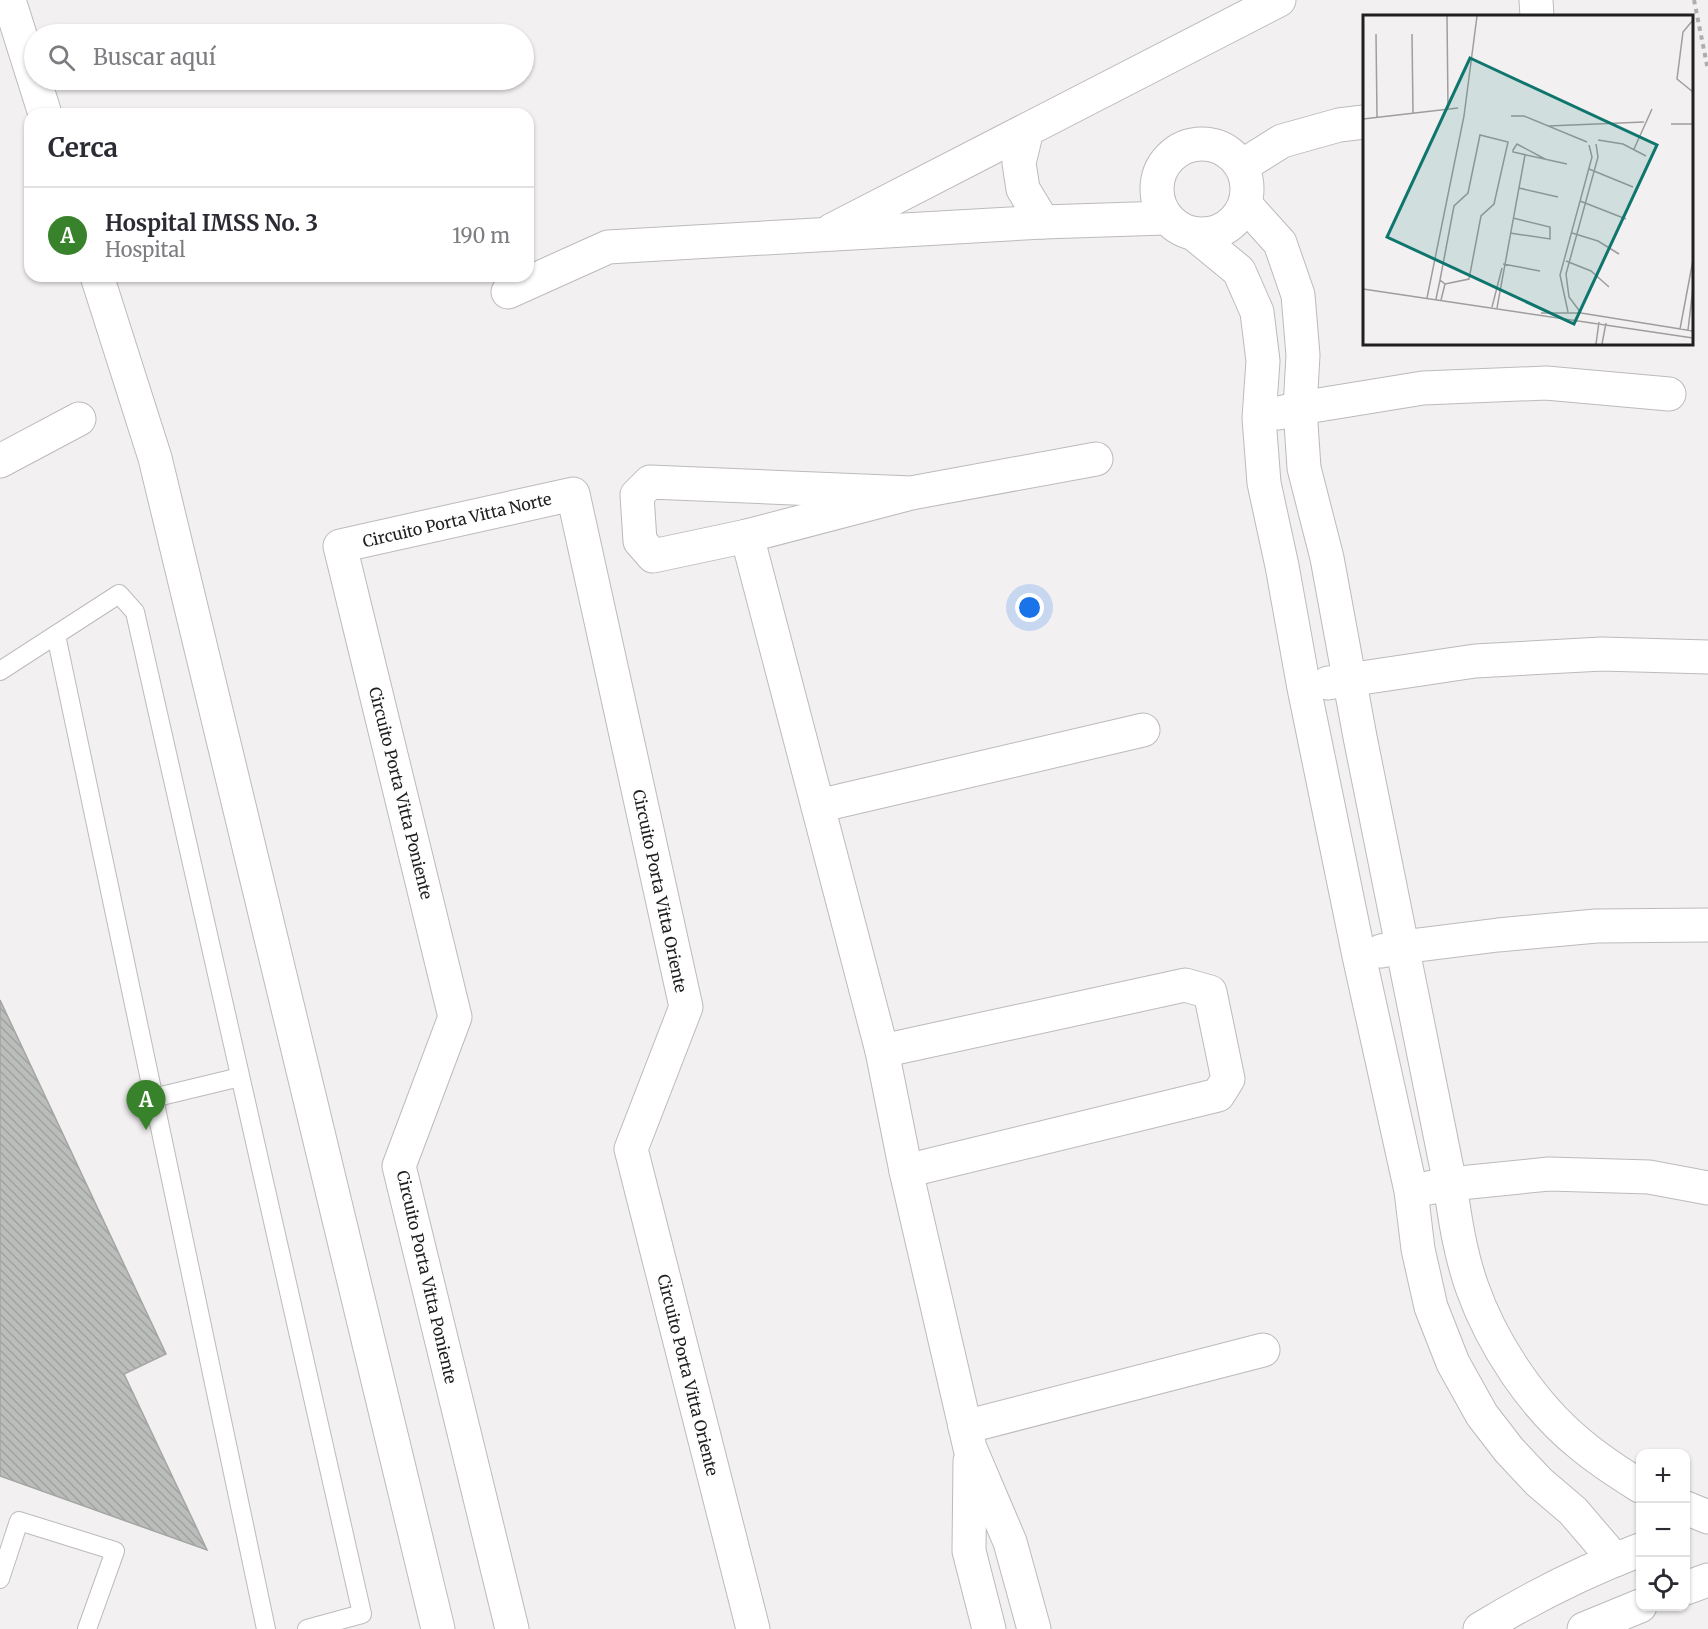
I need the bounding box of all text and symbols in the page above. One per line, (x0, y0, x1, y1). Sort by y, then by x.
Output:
inset map (1363, 15, 1693, 345)
search box (24, 24, 534, 90)
icon: search (45, 41, 78, 74)
text: Buscar aquí (93, 43, 216, 71)
text: Cerca (48, 131, 118, 164)
text: Hospital IMSS No. 3 (105, 209, 318, 237)
text: A (60, 223, 75, 248)
text: 190 m (452, 223, 510, 248)
text: Hospital (105, 237, 185, 262)
street label: Circuito Porta Vitta Norte (361, 489, 553, 551)
your location (1015, 593, 1044, 622)
street label: Circuito Porta Vitta Poniente (365, 685, 437, 901)
street label: Circuito Porta Vitta Oriente (629, 788, 691, 994)
pin: A (126, 1080, 166, 1130)
street label: Circuito Porta Vitta Poniente (393, 1168, 461, 1386)
street label: Circuito Porta Vitta Oriente (653, 1272, 723, 1478)
map controls (1636, 1449, 1690, 1611)
button: + (1636, 1449, 1690, 1503)
button: − (1636, 1503, 1690, 1557)
button: locate (1636, 1557, 1690, 1611)

